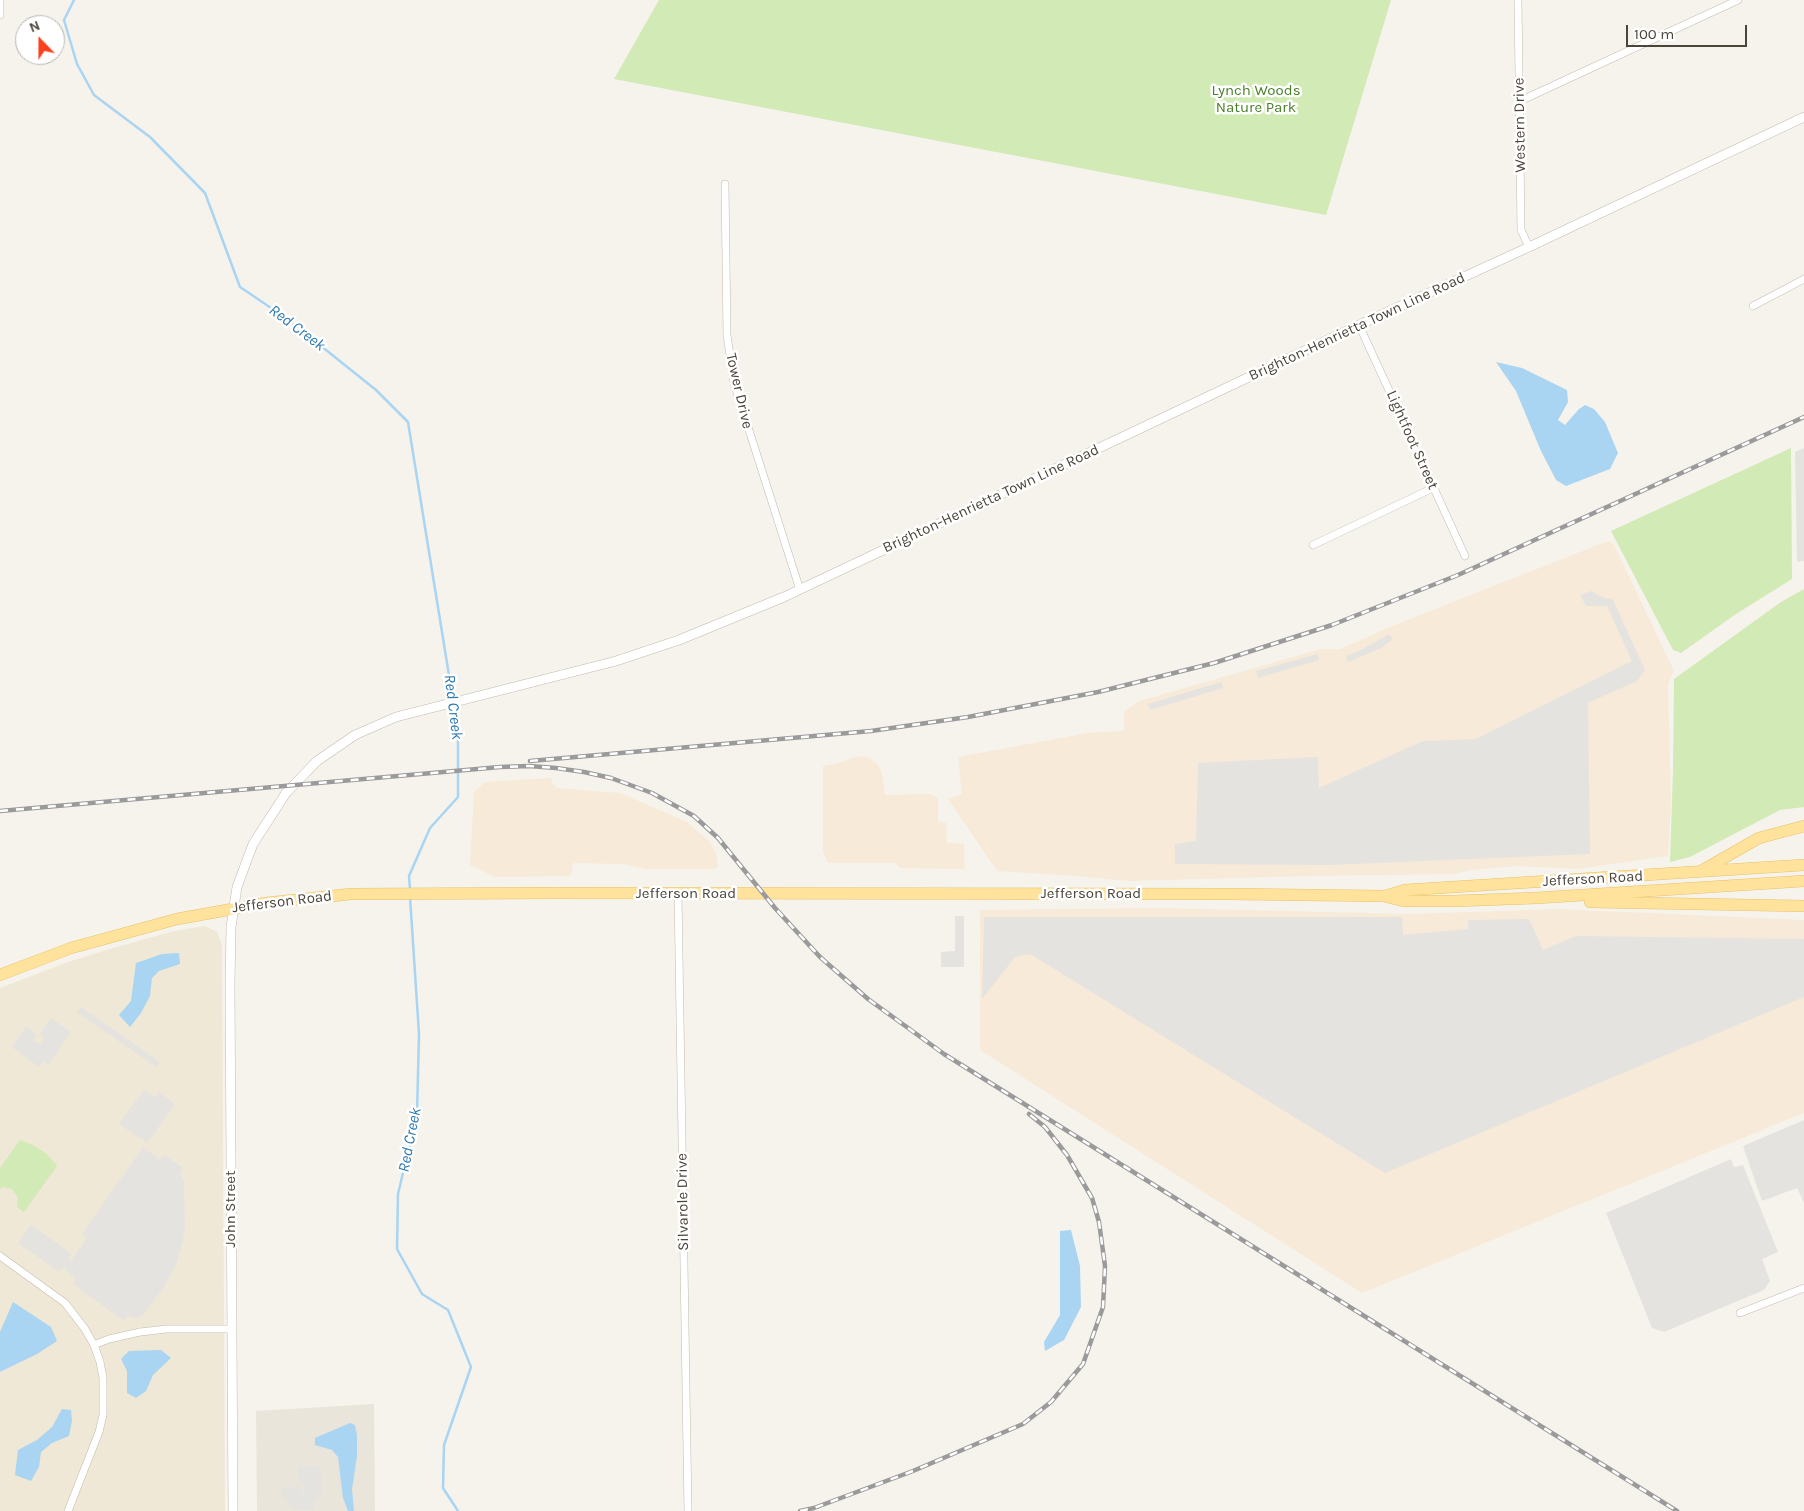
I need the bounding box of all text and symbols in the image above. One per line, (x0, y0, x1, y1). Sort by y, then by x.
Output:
north arrow (15, 15, 65, 65)
scale bar (1629, 15, 1750, 47)
text: N (27, 17, 42, 36)
text: 100 m (1634, 25, 1674, 43)
street label: Western Drive (1510, 77, 1530, 173)
park label: Lynch Woods Nature Park (1211, 82, 1301, 117)
street label: Brighton-Henrietta Town Line Road (1246, 269, 1468, 385)
water label: Red Creek (265, 301, 329, 355)
street label: Tower Drive (722, 351, 756, 431)
street label: Lightfoot Street (1382, 388, 1442, 492)
street label: Brighton-Henrietta Town Line Road (880, 441, 1102, 557)
water label: Red Creek (439, 673, 467, 741)
street label: Jefferson Road (1542, 867, 1644, 891)
street label: Jefferson Road (636, 885, 736, 903)
street label: Jefferson Road (1041, 885, 1141, 903)
street label: Jefferson Road (231, 887, 333, 917)
water label: Red Creek (394, 1106, 426, 1174)
street label: Silvarole Drive (673, 1153, 693, 1251)
street label: John Street (222, 1170, 240, 1248)

